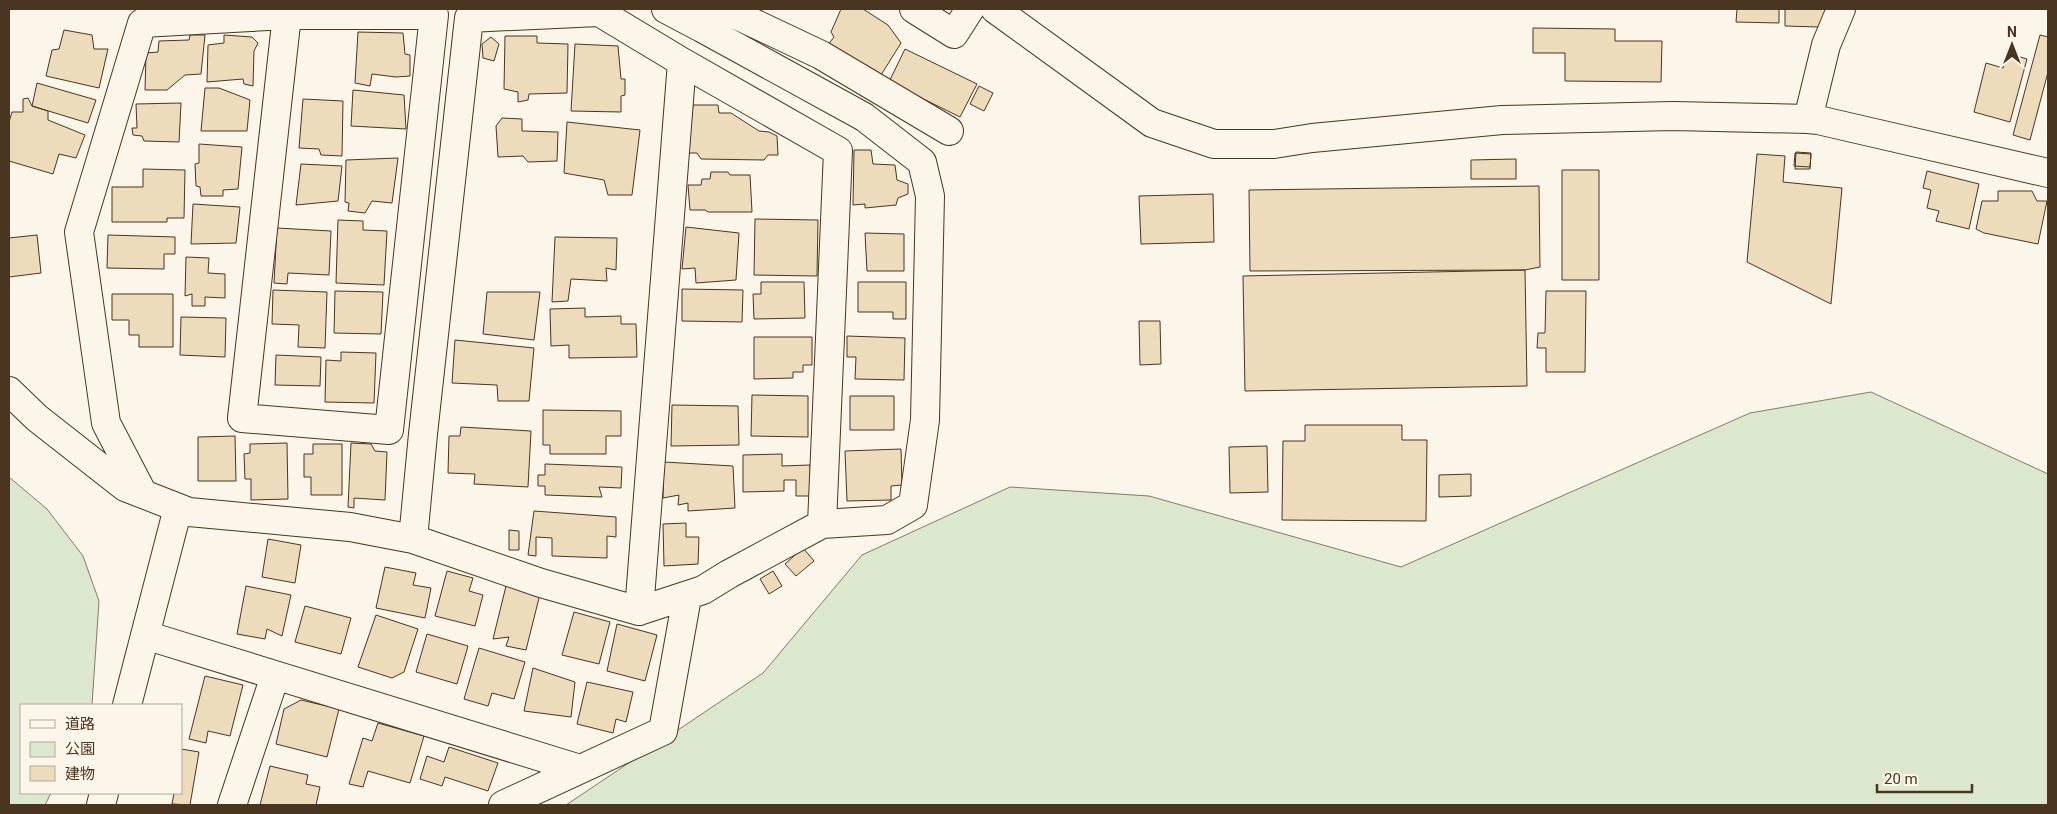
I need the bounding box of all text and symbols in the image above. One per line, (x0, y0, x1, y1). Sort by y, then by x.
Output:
north arrow (1987, 20, 2037, 70)
text: N (2007, 24, 2017, 40)
legend (20, 704, 182, 794)
text: 道路 (65, 715, 95, 733)
text: 公園 (65, 740, 95, 758)
scale bar (1877, 762, 1972, 794)
text: 建物 (65, 765, 95, 783)
text: 20 m (1884, 770, 1918, 788)

